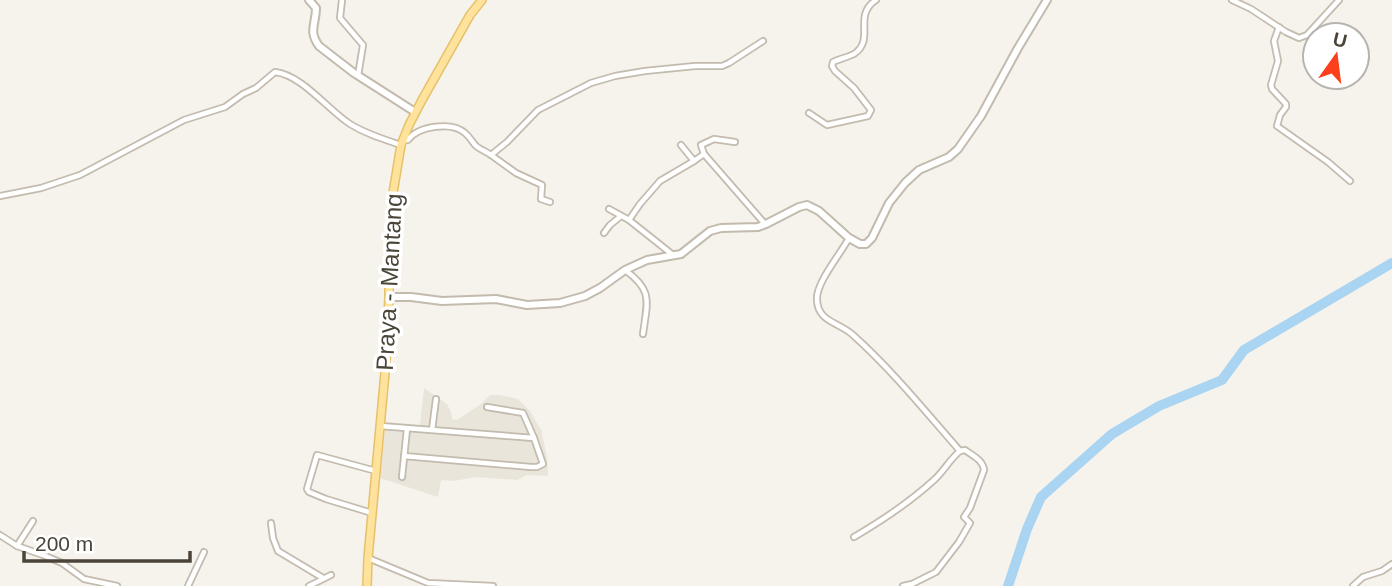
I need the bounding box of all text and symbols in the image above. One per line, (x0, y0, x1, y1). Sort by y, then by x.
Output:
north arrow (1301, 21, 1371, 91)
text: U (1331, 28, 1349, 52)
street label: Praya - Mantang (371, 193, 407, 371)
scale bar (24, 520, 191, 564)
text: 200 m (35, 532, 93, 555)

